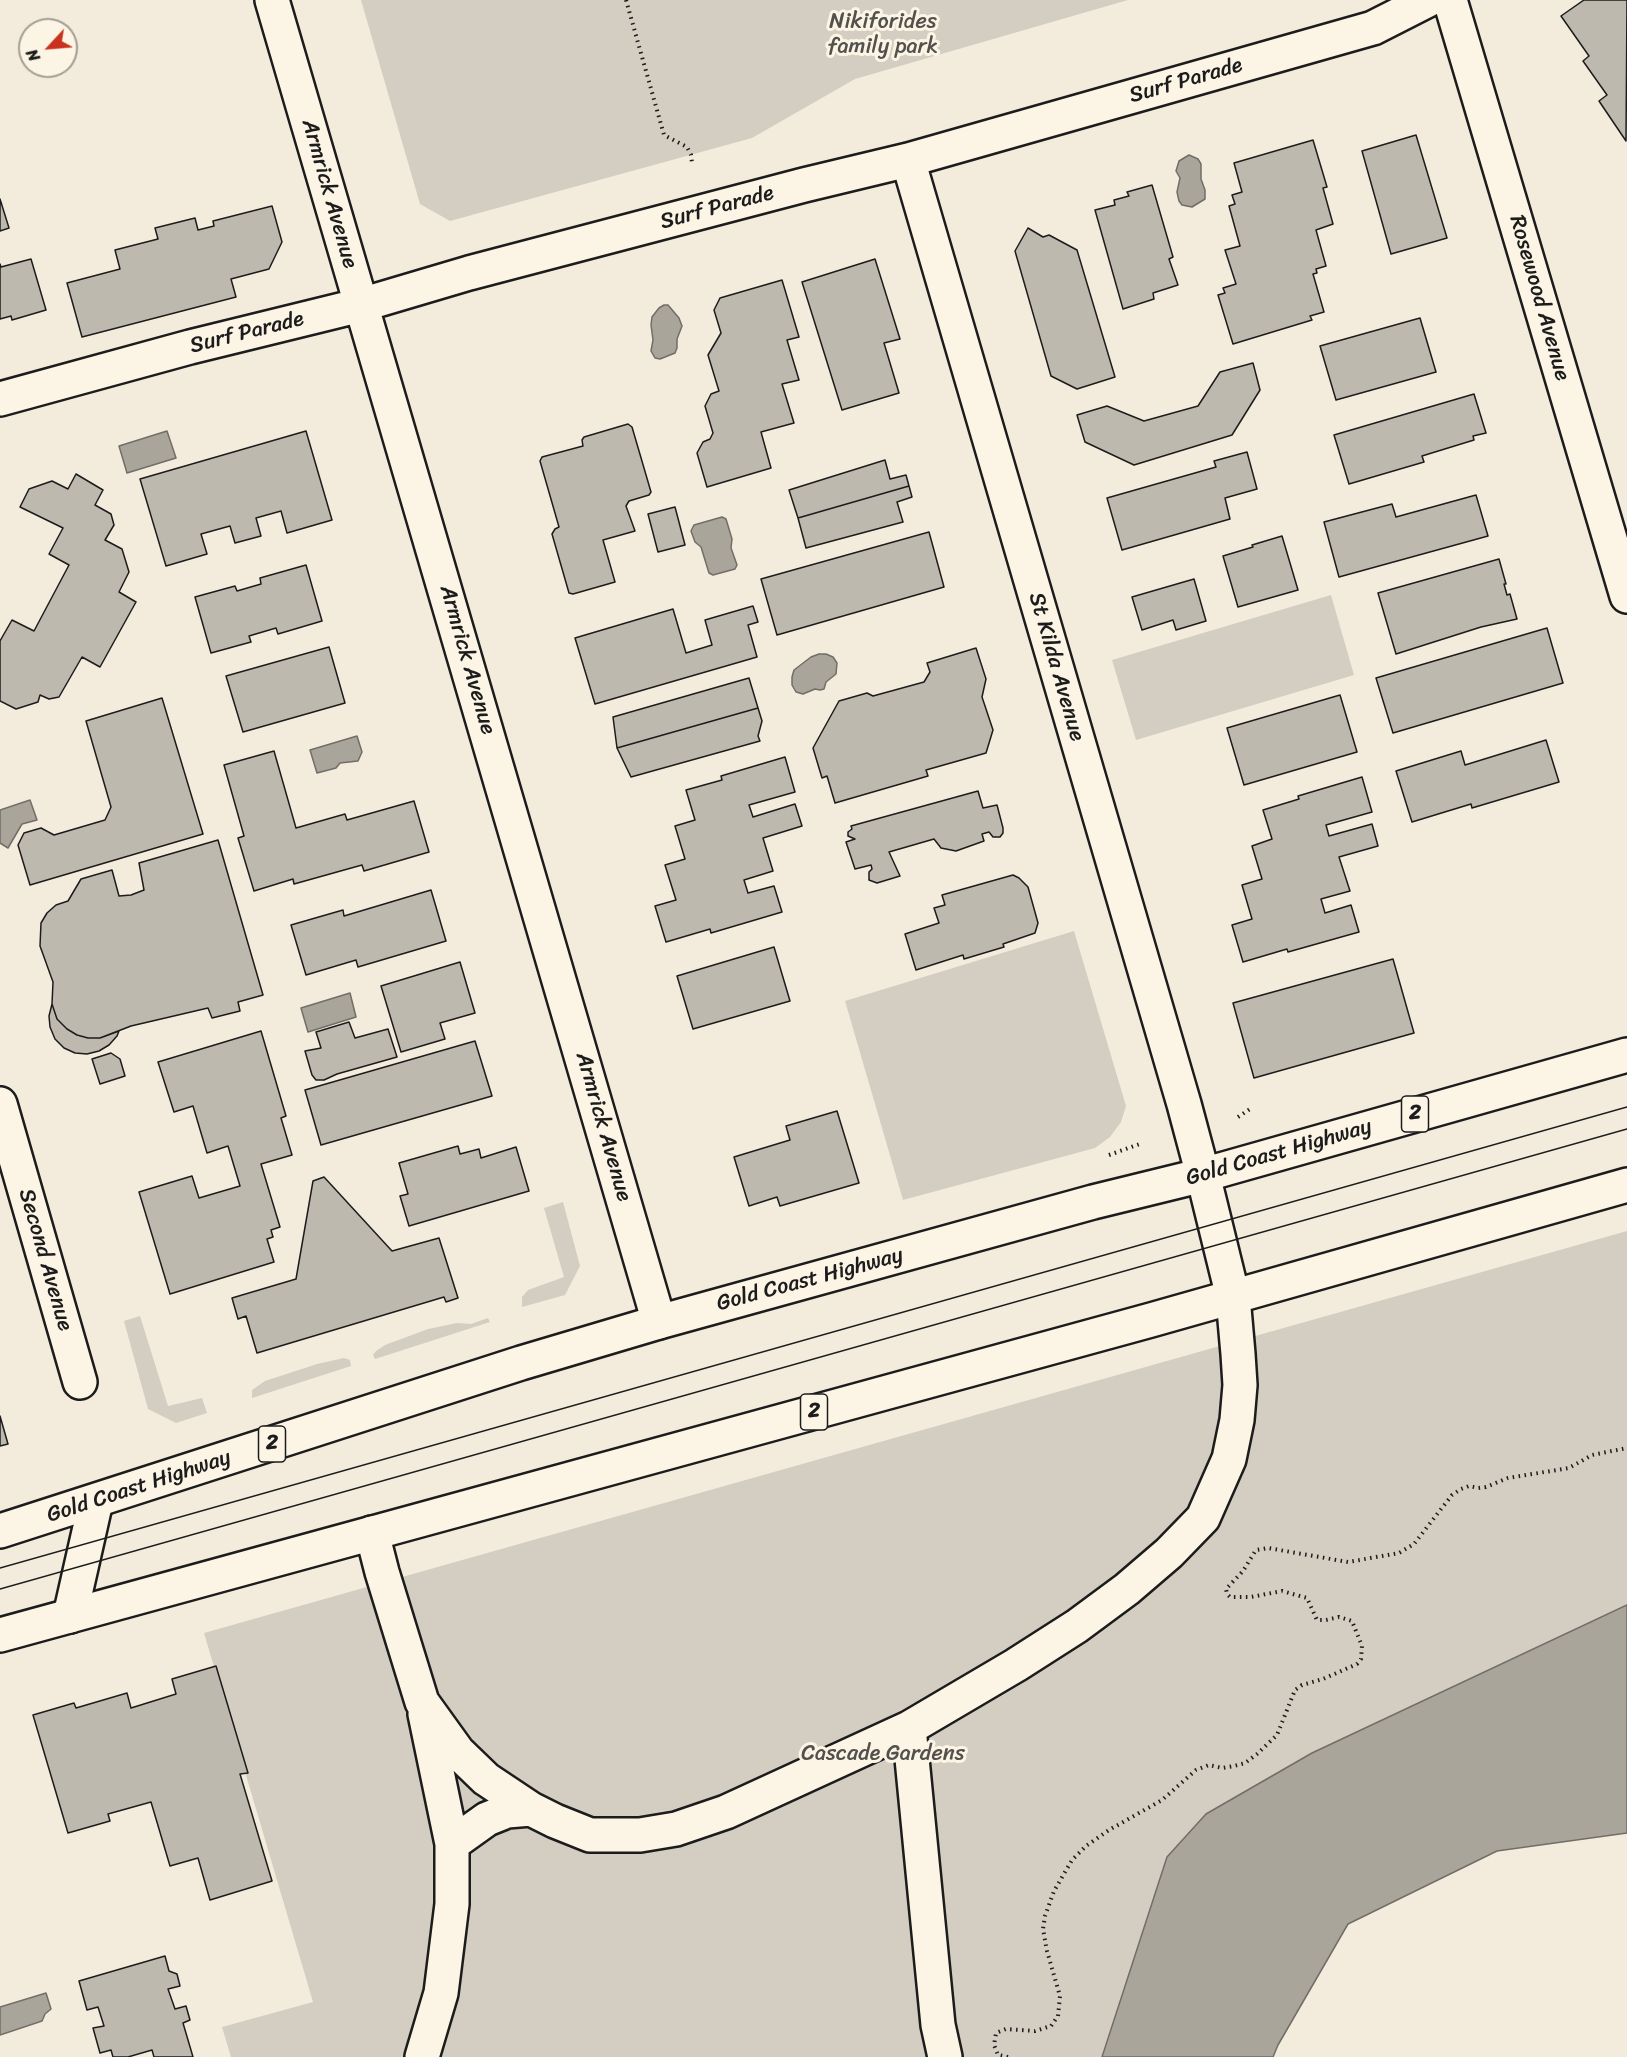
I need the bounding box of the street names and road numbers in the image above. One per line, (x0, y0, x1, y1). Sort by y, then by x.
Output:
street label: Surf Parade (1126, 52, 1246, 110)
street label: Armrick Avenue (295, 116, 363, 272)
street label: Surf Parade (657, 180, 777, 236)
street label: Rosewood Avenue (1503, 212, 1575, 384)
street label: Surf Parade (187, 306, 307, 360)
street label: Armrick Avenue (433, 582, 501, 738)
street label: St Kilda Avenue (1022, 590, 1090, 744)
street label: Armrick Avenue (569, 1049, 637, 1205)
road number: 2 (1402, 1096, 1428, 1132)
street label: Gold Coast Highway (1183, 1114, 1375, 1192)
street label: Second Avenue (12, 1186, 78, 1334)
street label: Gold Coast Highway (714, 1242, 906, 1318)
road number: 2 (800, 1394, 828, 1430)
road number: 2 (258, 1426, 286, 1462)
street label: Gold Coast Highway (44, 1445, 234, 1529)

